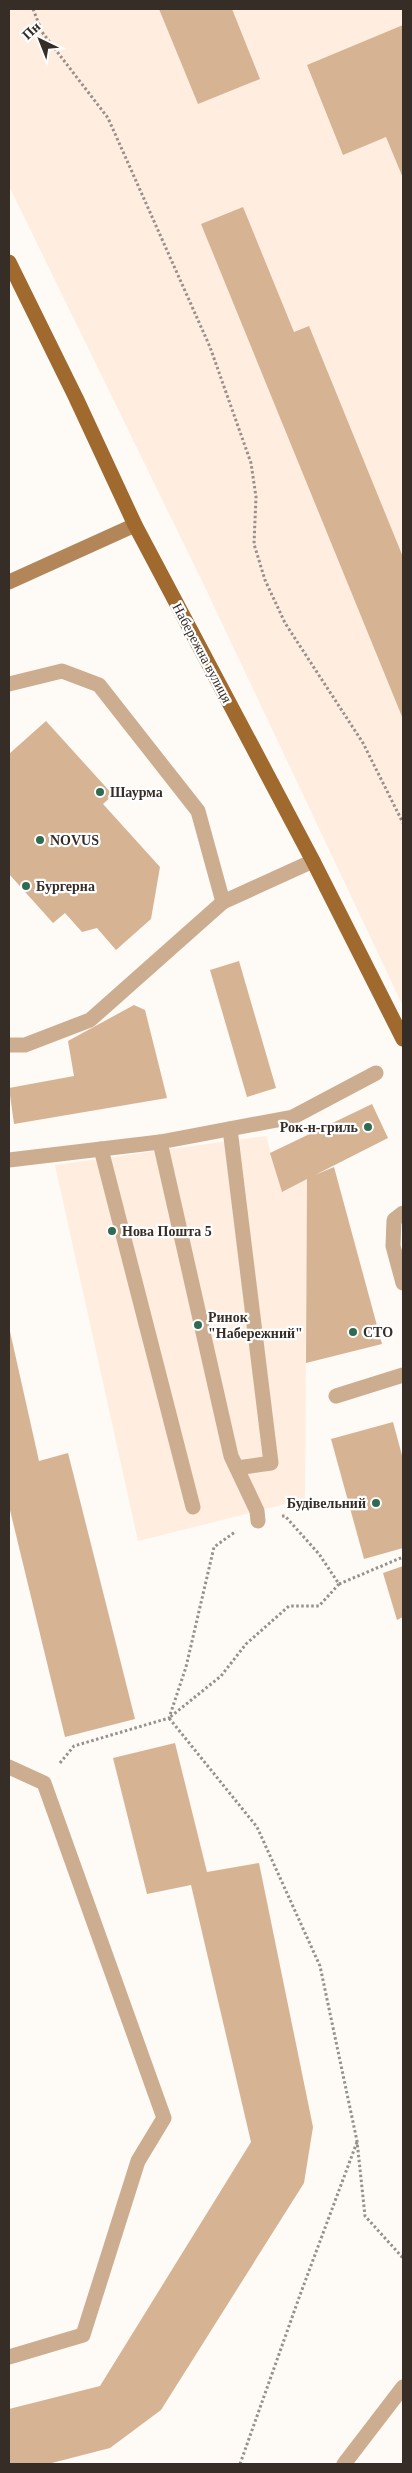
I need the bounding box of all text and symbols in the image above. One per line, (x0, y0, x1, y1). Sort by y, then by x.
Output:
north arrow (15, 15, 65, 65)
text: Пн (19, 19, 44, 43)
street label: Набережна вулиця (169, 601, 235, 706)
place label: Шаурма (110, 785, 163, 800)
marker: Шаурма (94, 786, 106, 798)
place label: NOVUS (50, 833, 99, 848)
marker: NOVUS (34, 834, 46, 846)
place label: Бургерна (36, 879, 95, 894)
marker: Бургерна (20, 880, 32, 892)
place label: Рок-н-гриль (280, 1120, 359, 1135)
marker: Рок-н-гриль (362, 1121, 374, 1133)
place label: Нова Пошта 5 (122, 1224, 212, 1239)
marker: Нова Пошта 5 (106, 1225, 118, 1237)
place label: Ринок "Набережний" (208, 1310, 303, 1341)
marker: Ринок "Набережний" (192, 1319, 204, 1331)
place label: СТО (363, 1325, 393, 1340)
marker: СТО (347, 1326, 359, 1338)
place label: Будівельний (287, 1496, 366, 1511)
marker: Будівельний (370, 1497, 382, 1509)

